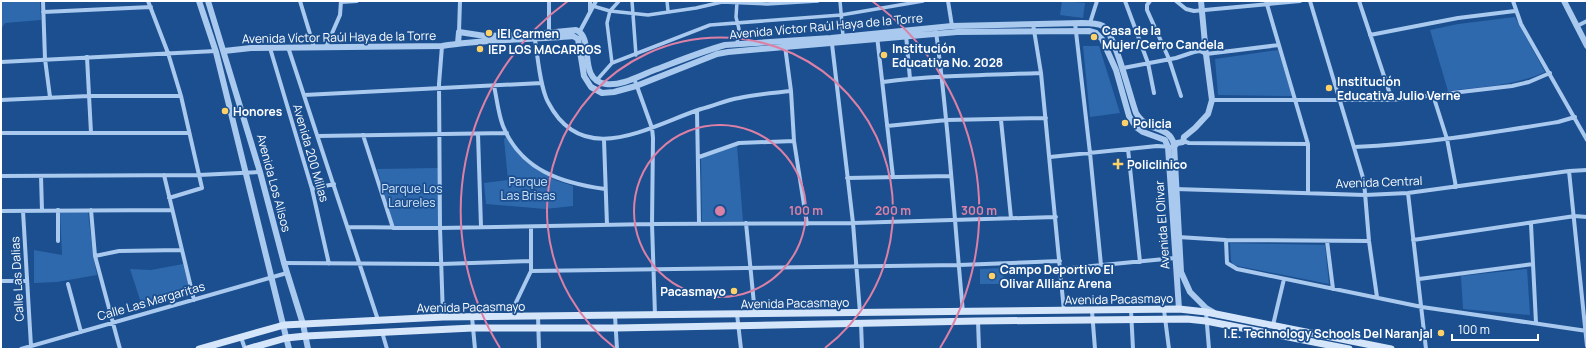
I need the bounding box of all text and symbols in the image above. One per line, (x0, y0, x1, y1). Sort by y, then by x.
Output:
street label: Avenida Víctor Raúl Haya de la Torre (729, 9, 923, 43)
place label: Casa de la Mujer/Cerro Candela (1102, 22, 1224, 53)
place label: IEI Carmen (497, 25, 559, 42)
street label: Avenida Víctor Raúl Haya de la Torre (242, 27, 436, 47)
marker: IEI Carmen (484, 28, 494, 38)
marker: Casa de la Mujer/Cerro Candela (1089, 32, 1099, 42)
place label: Institución Educativa No. 2028 (892, 40, 1003, 71)
place label: IEP LOS MACARROS (488, 41, 601, 58)
marker: IEP LOS MACARROS (475, 44, 485, 54)
marker: Institución Educativa No. 2028 (879, 50, 889, 60)
place label: Institución Educativa Julio Verne (1337, 73, 1460, 104)
marker: Institución Educativa Julio Verne (1324, 83, 1334, 93)
street label: Avenida 200 Millas (289, 102, 333, 204)
place label: Honores (233, 103, 283, 120)
marker: Honores (220, 106, 230, 116)
place label: Policia (1133, 115, 1172, 132)
marker: Policia (1120, 118, 1130, 128)
street label: Avenida Los Alisos (253, 132, 295, 234)
place label: Policlinico (1127, 156, 1187, 173)
marker: Policlinico (1112, 158, 1124, 170)
street label: Avenida Central (1335, 172, 1423, 192)
park label: Parque Las Brisas (500, 173, 556, 204)
street label: Avenida El Olivar (1150, 179, 1174, 270)
park label: Parque Los Laureles (381, 180, 443, 211)
text: 100 m (789, 202, 823, 219)
text: 200 m (875, 202, 911, 219)
text: 300 m (961, 202, 997, 219)
centre of rings (713, 204, 727, 218)
street label: Calle Las Dalias (6, 236, 28, 322)
place label: Campo Deportivo El Olivar Allianz Arena (1000, 261, 1114, 292)
marker: Campo Deportivo El Olivar Allianz Arena (987, 271, 997, 281)
street label: Calle Las Margaritas (95, 277, 207, 325)
place label: Pacasmayo (660, 283, 726, 300)
marker: Pacasmayo (729, 286, 739, 296)
street label: Avenida Pacasmayo (1064, 290, 1174, 308)
street label: Avenida Pacasmayo (740, 294, 850, 312)
street label: Avenida Pacasmayo (416, 298, 526, 316)
scale bar (1452, 316, 1538, 342)
text: 100 m (1458, 321, 1490, 338)
place label: I.E. Technology Schools Del Naranjal (1224, 325, 1433, 342)
marker: I.E. Technology Schools Del Naranjal (1436, 328, 1446, 338)

